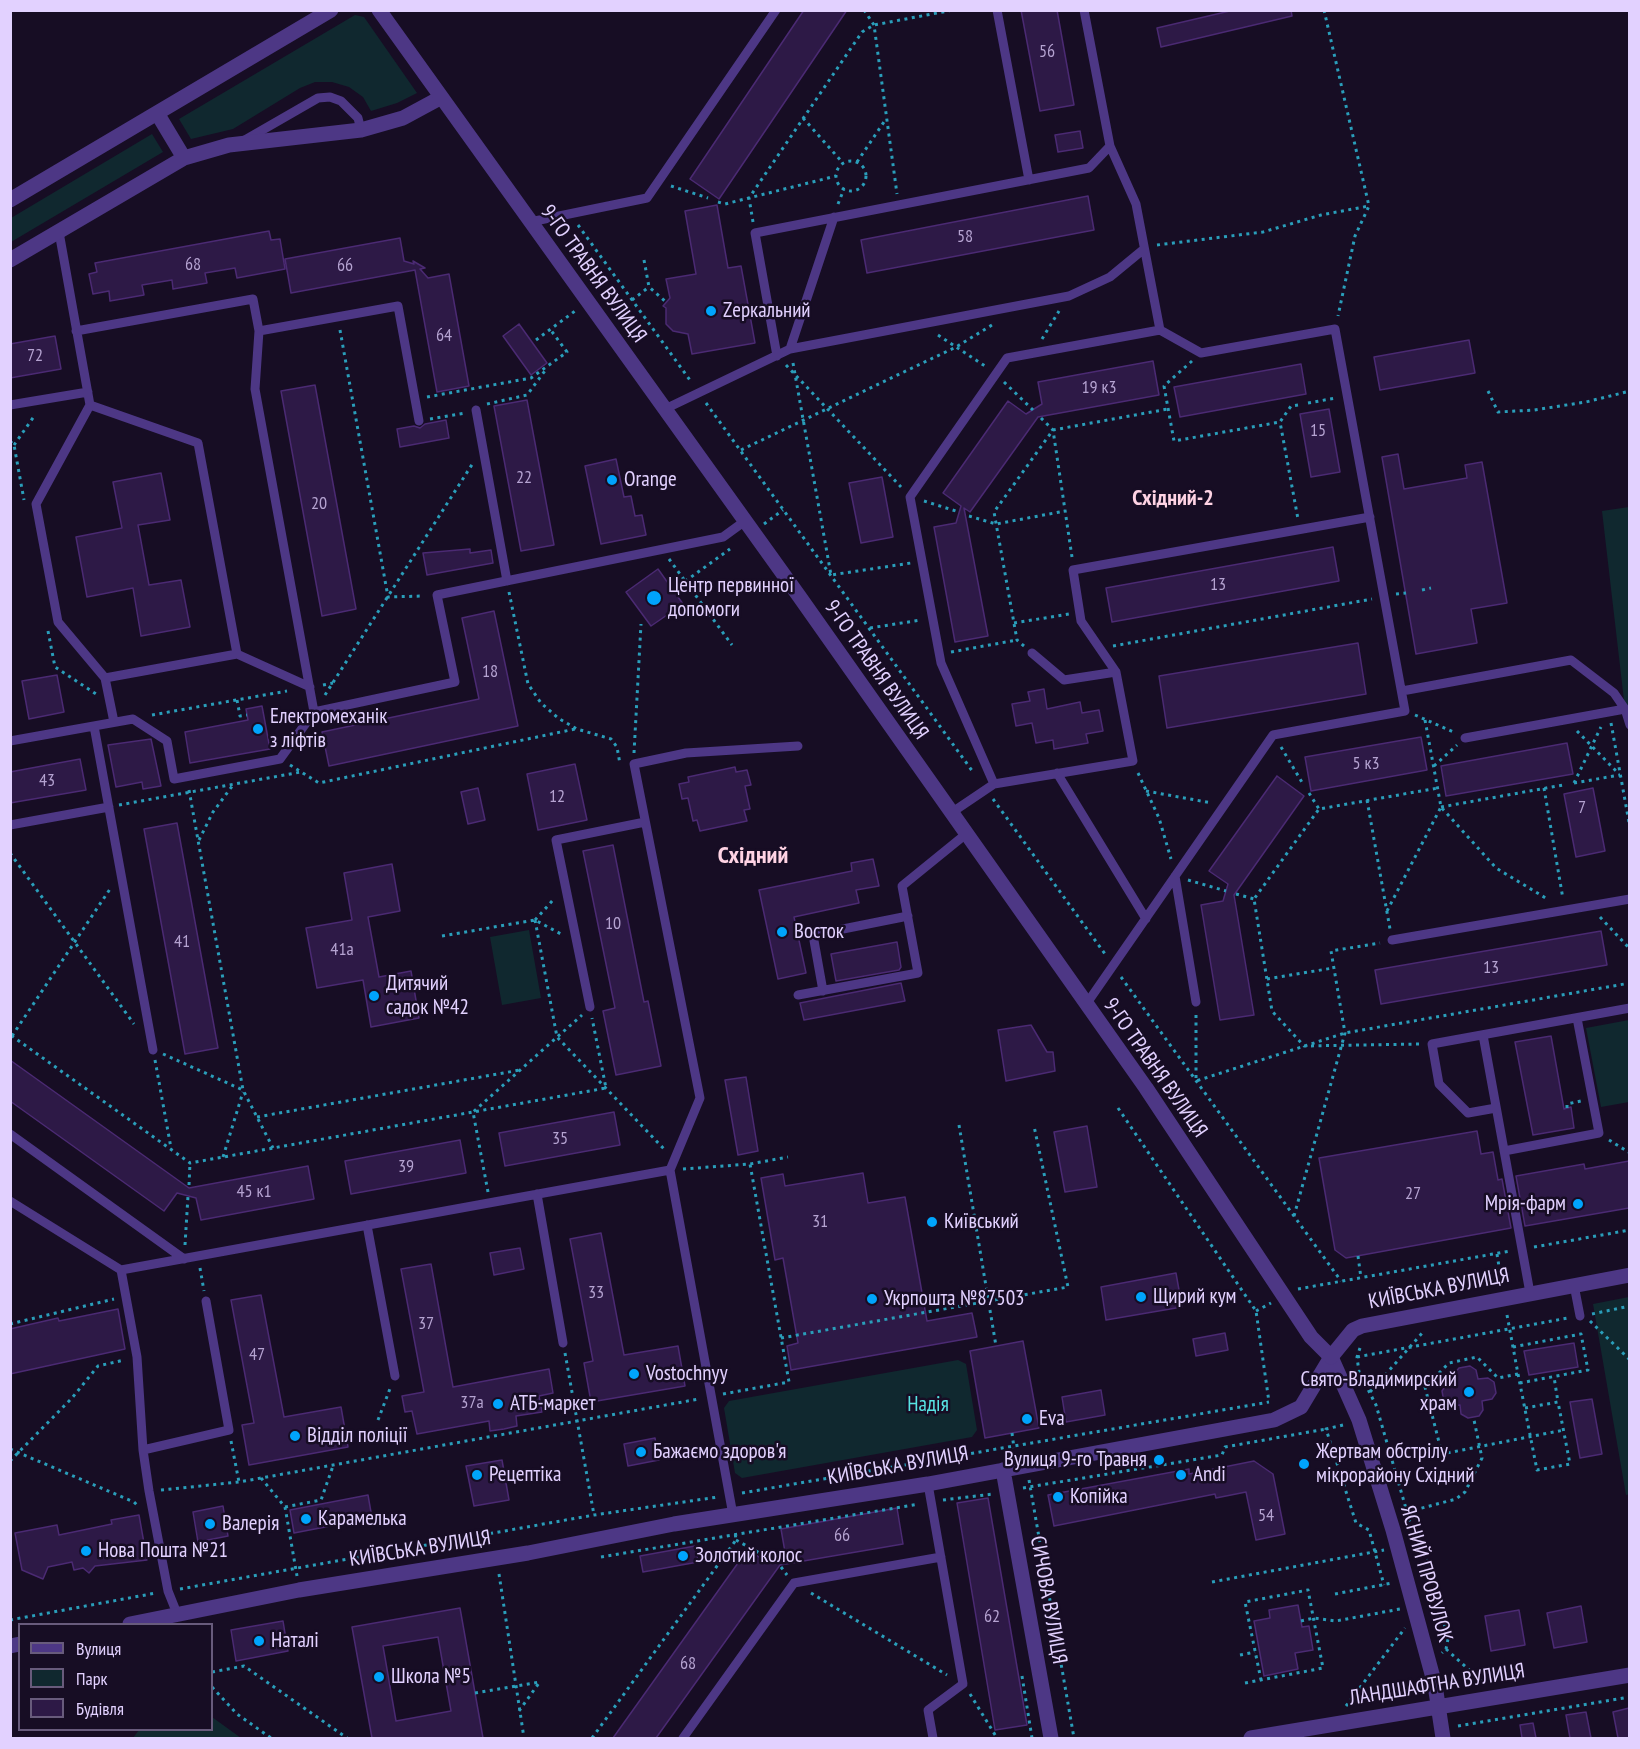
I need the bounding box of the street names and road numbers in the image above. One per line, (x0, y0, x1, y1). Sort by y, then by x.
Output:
street label: 9-ГО ТРАВНЯ ВУЛИЦЯ (535, 200, 651, 348)
street label: 9-ГО ТРАВНЯ ВУЛИЦЯ (819, 596, 933, 744)
street label: 9-ГО ТРАВНЯ ВУЛИЦЯ (1098, 994, 1212, 1142)
street label: КИЇВСЬКА ВУЛИЦЯ (1367, 1263, 1511, 1315)
street label: КИЇВСЬКА ВУЛИЦЯ (826, 1441, 970, 1491)
street label: ЯСНИЙ ПРОВУЛОК (1394, 1503, 1458, 1645)
street label: КИЇВСЬКА ВУЛИЦЯ (348, 1525, 492, 1573)
street label: СИЧОВА ВУЛИЦЯ (1024, 1534, 1072, 1666)
street label: ЛАНДШАФТНА ВУЛИЦЯ (1348, 1659, 1526, 1711)

